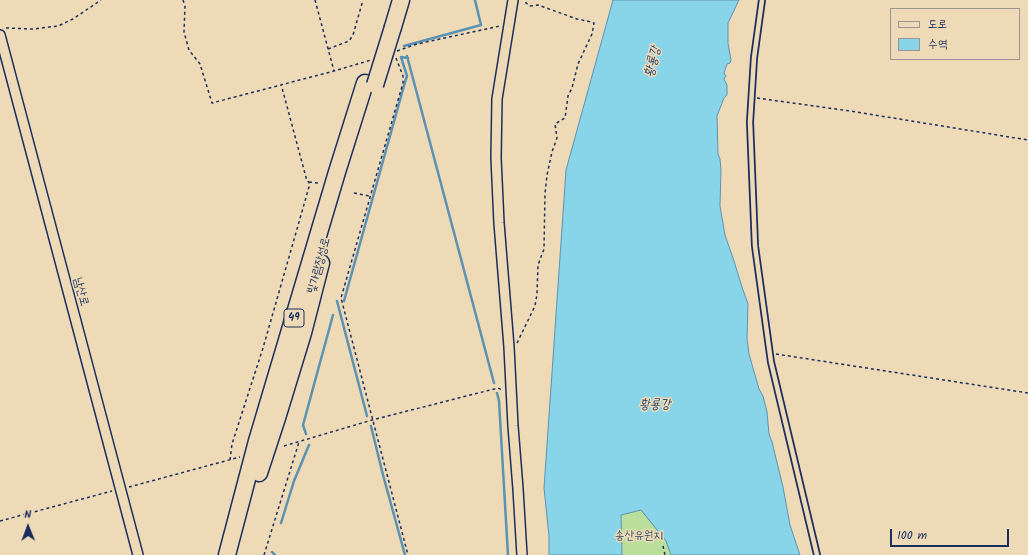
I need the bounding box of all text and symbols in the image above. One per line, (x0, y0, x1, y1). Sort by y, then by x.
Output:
legend (890, 8, 1020, 60)
text: 도로 (928, 15, 947, 34)
text: 수역 (928, 35, 947, 54)
water label: 황룡강 (643, 45, 665, 79)
street label: 빛가람장성로 (306, 236, 334, 296)
street label: 남산로 (69, 276, 91, 308)
road number: 49 (284, 309, 304, 327)
water label: 황룡강 (639, 398, 671, 414)
text: N (24, 506, 31, 524)
north arrow (8, 507, 48, 547)
scale bar (892, 521, 1011, 547)
text: 100 m (897, 526, 927, 545)
park label: 송산유원지 (615, 530, 663, 544)

